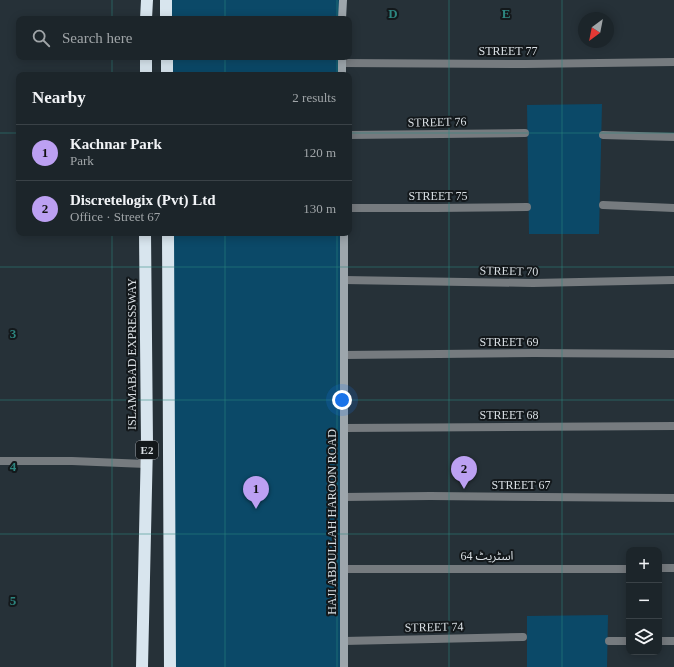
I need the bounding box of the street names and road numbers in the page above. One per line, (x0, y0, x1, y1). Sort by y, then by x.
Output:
street label: STREET 77 (479, 44, 537, 58)
street label: STREET 76 (407, 114, 467, 130)
street label: STREET 75 (409, 189, 467, 203)
street label: STREET 70 (479, 263, 539, 279)
street label: ISLAMABAD EXPRESSWAY (125, 278, 139, 430)
street label: STREET 69 (480, 335, 538, 349)
street label: STREET 68 (480, 408, 538, 422)
street label: HAJI ABDULLAH HAROON ROAD (325, 429, 339, 615)
road number: E2 (136, 441, 158, 459)
street label: STREET 67 (492, 478, 550, 492)
street label: اسٹریٹ 64 (461, 549, 514, 563)
street label: STREET 74 (404, 619, 464, 635)

